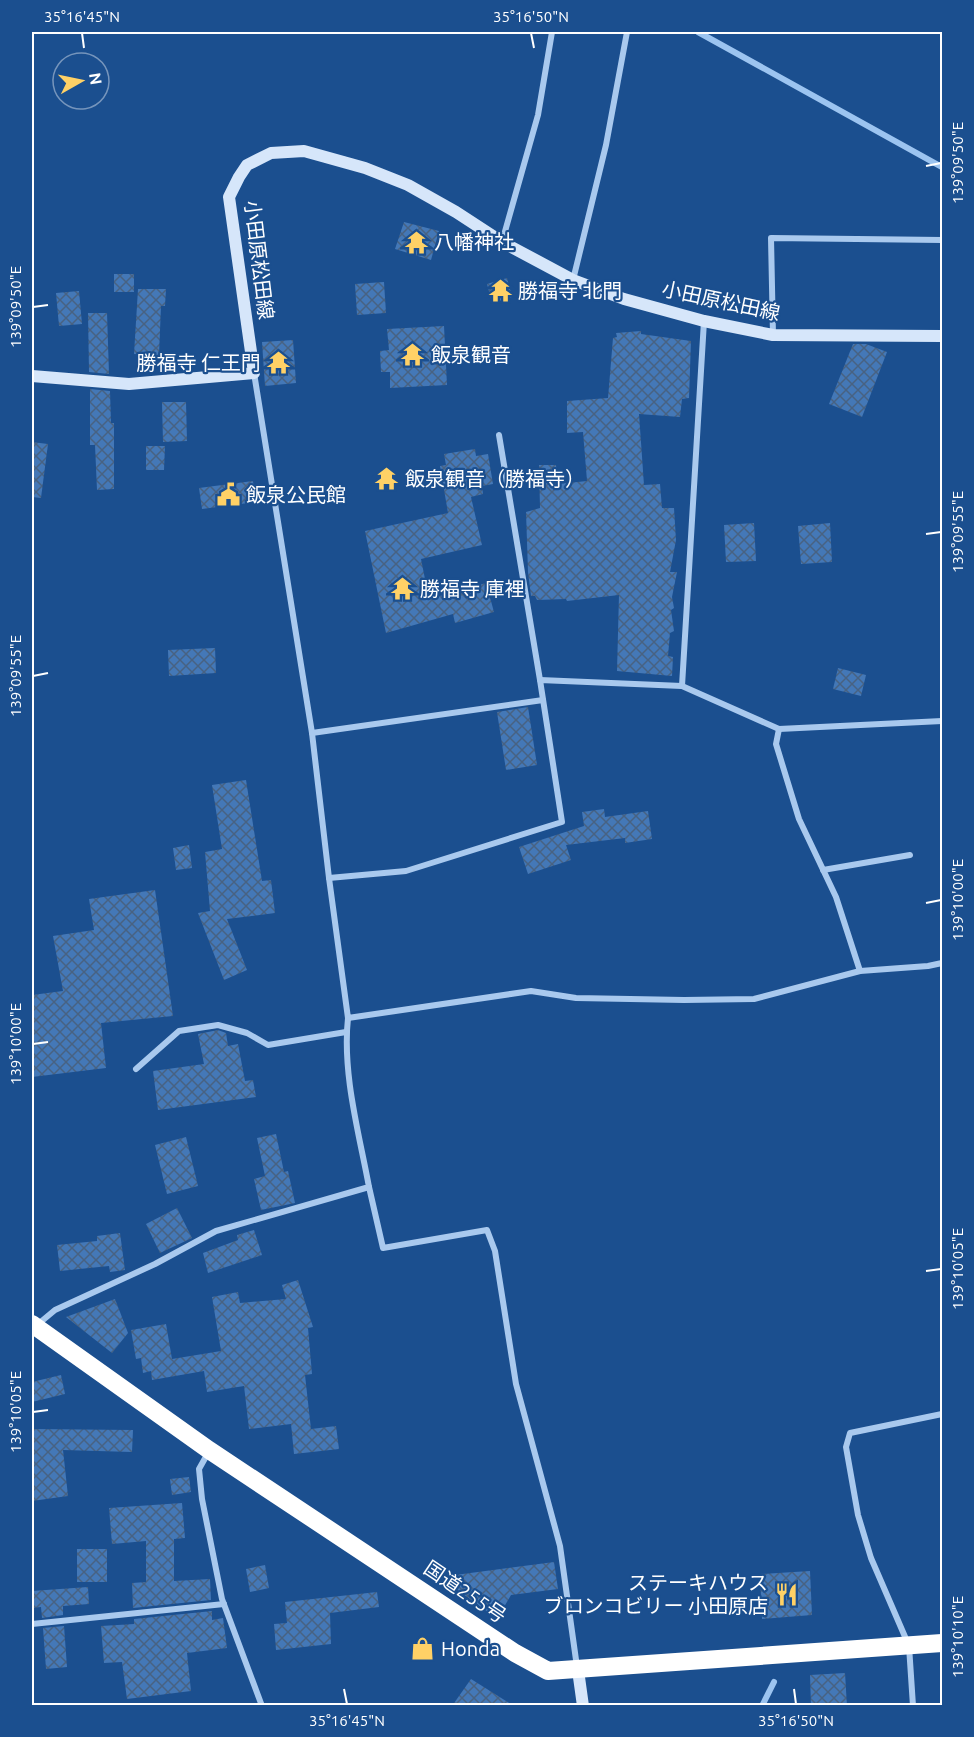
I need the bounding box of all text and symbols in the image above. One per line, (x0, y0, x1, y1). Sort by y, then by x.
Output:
text: 35°16'45"N (44, 8, 120, 25)
text: 35°16'50"N (493, 8, 569, 25)
north arrow (51, 51, 111, 111)
text: N (86, 71, 106, 86)
text: 139°09'50"E (949, 122, 966, 204)
street label: 小田原松田線 (241, 199, 278, 321)
temple icon: 八幡神社 (403, 229, 429, 255)
place label: 八幡神社 (434, 230, 514, 253)
text: 139°09'50"E (7, 266, 24, 348)
street label: 小田原松田線 (660, 277, 782, 324)
temple icon: 勝福寺 北門 (487, 278, 513, 304)
place label: 勝福寺 北門 (518, 279, 623, 302)
temple icon: 飯泉観音 (400, 342, 426, 368)
place label: 飯泉観音 (431, 343, 511, 366)
temple icon: 勝福寺 仁王門 (266, 350, 292, 376)
place label: 勝福寺 仁王門 (136, 351, 261, 374)
temple icon: 飯泉観音（勝福寺） (374, 466, 400, 492)
place label: 飯泉観音（勝福寺） (405, 467, 585, 490)
public building icon: 飯泉公民館 (215, 482, 241, 508)
place label: 飯泉公民館 (246, 483, 346, 506)
text: 139°09'55"E (949, 491, 966, 573)
temple icon: 勝福寺 庫裡 (389, 576, 415, 602)
place label: 勝福寺 庫裡 (420, 577, 525, 600)
text: 139°09'55"E (7, 635, 24, 717)
text: 139°10'00"E (949, 859, 966, 941)
text: 139°10'00"E (7, 1003, 24, 1085)
text: 139°10'05"E (949, 1228, 966, 1310)
text: 139°10'05"E (7, 1371, 24, 1453)
street label: 国道255号 (420, 1556, 511, 1627)
place label: ステーキハウス ブロンコビリー 小田原店 (543, 1571, 768, 1617)
restaurant icon: ステーキハウス ブロンコビリー 小田原店 (773, 1582, 799, 1608)
text: 139°10'10"E (949, 1596, 966, 1678)
shop icon: Honda (410, 1636, 436, 1662)
place label: Honda (441, 1637, 500, 1660)
text: 35°16'45"N (309, 1712, 385, 1729)
text: 35°16'50"N (758, 1712, 834, 1729)

